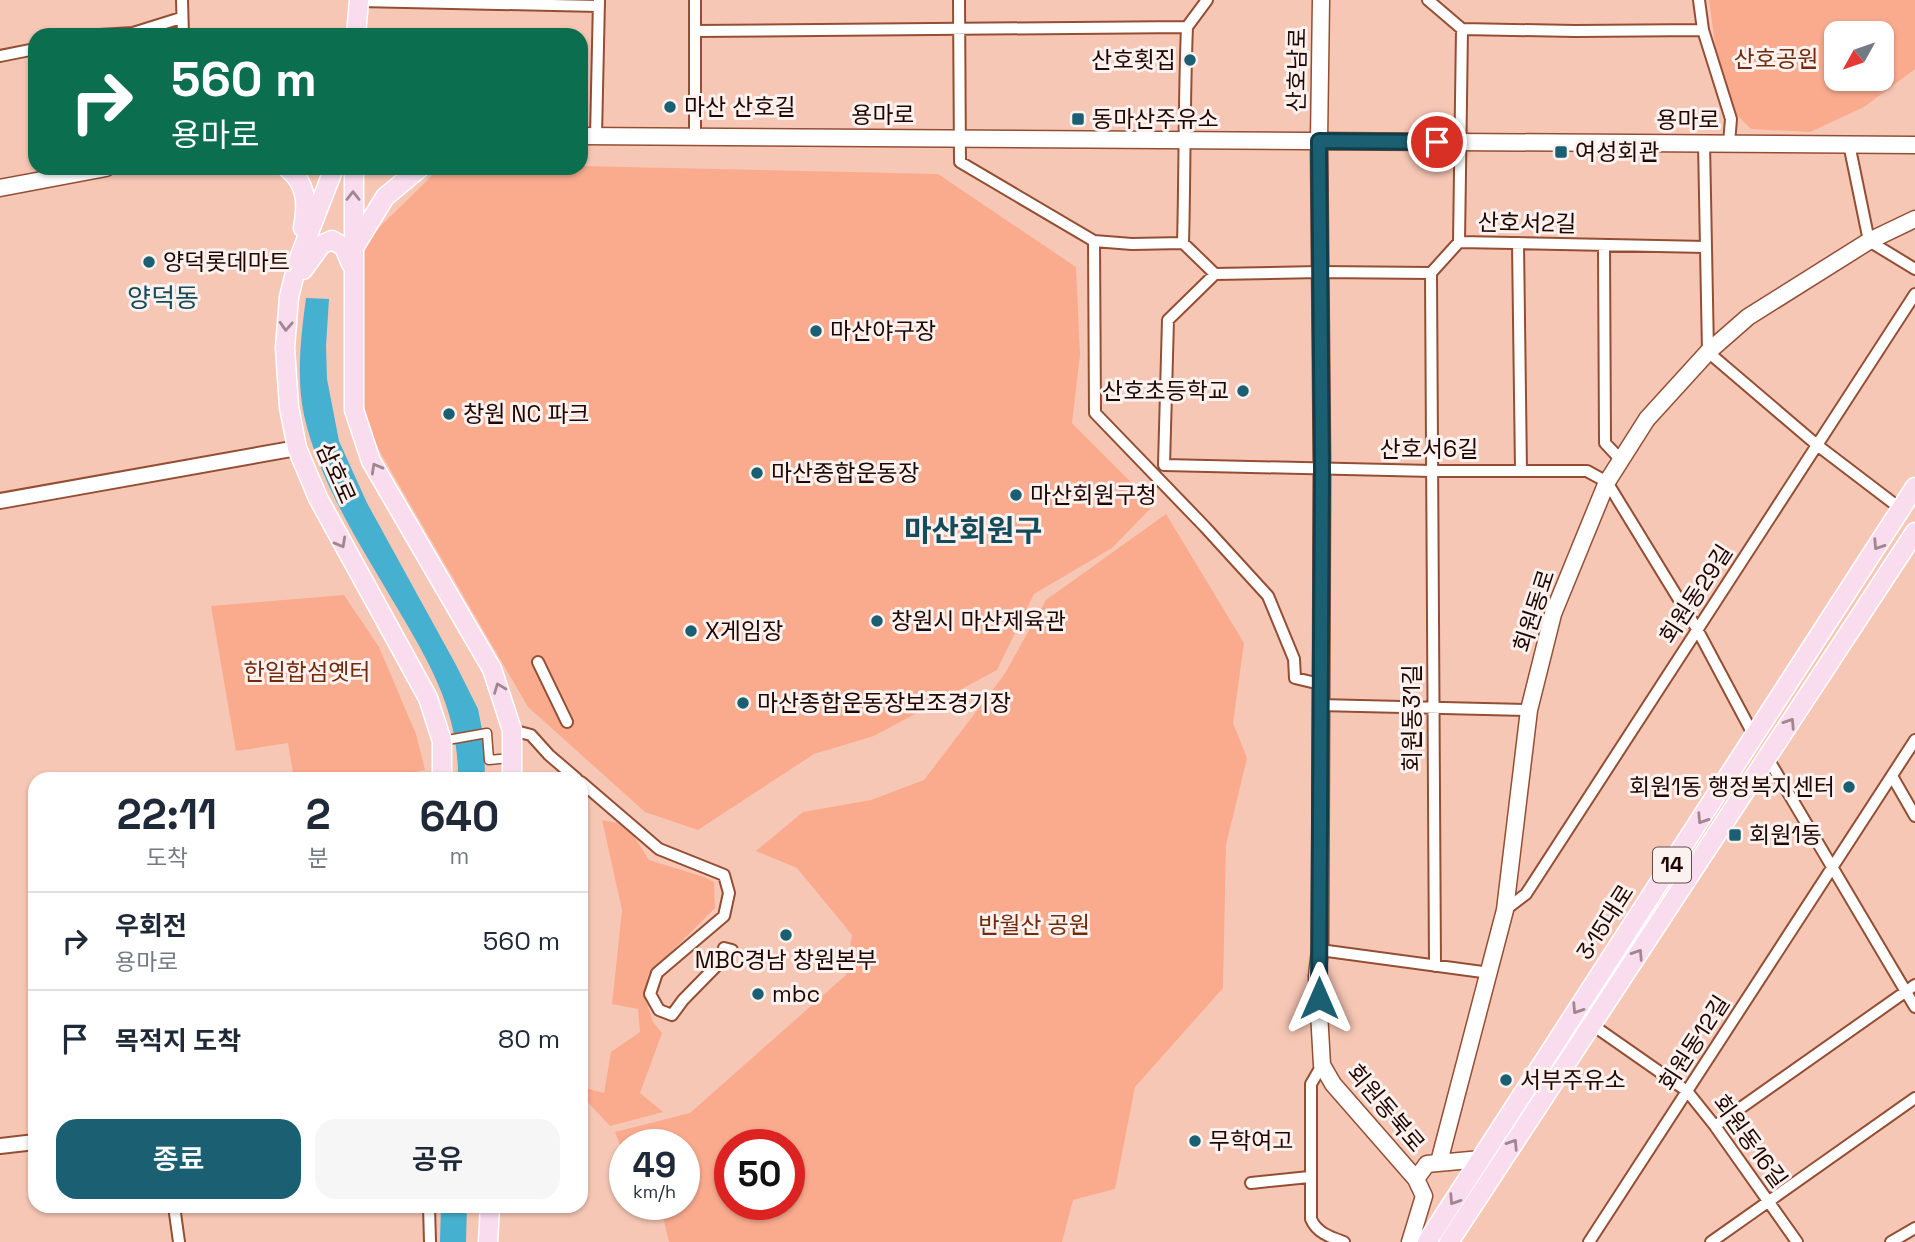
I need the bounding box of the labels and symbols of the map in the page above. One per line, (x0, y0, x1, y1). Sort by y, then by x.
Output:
north arrow (1824, 21, 1894, 91)
street label: 산호남로 (1281, 27, 1313, 113)
park label: 산호공원 (1734, 44, 1818, 74)
place label: 산호횟집 (1091, 45, 1176, 75)
marker: 산호횟집 (1182, 52, 1198, 68)
place label: 마산 산호길 (684, 92, 796, 122)
marker: 마산 산호길 (662, 99, 678, 115)
street label: 용마로 (851, 100, 915, 130)
place label: 동마산주유소 (1092, 104, 1219, 134)
street label: 용마로 (1656, 105, 1720, 135)
marker: 동마산주유소 (1070, 111, 1086, 127)
pin (1407, 112, 1467, 172)
place label: 여성회관 (1575, 137, 1660, 167)
marker: 여성회관 (1553, 144, 1569, 160)
one-way arrow (345, 190, 361, 201)
street label: 산호서2길 (1477, 207, 1577, 239)
place label: 양덕롯데마트 (163, 247, 290, 277)
marker: 양덕롯데마트 (141, 254, 157, 270)
district label: 양덕동 (127, 281, 199, 315)
place label: 마산야구장 (830, 316, 936, 346)
one-way arrow (279, 321, 294, 332)
marker: 마산야구장 (808, 323, 824, 339)
place label: 산호초등학교 (1102, 376, 1229, 406)
marker: 산호초등학교 (1235, 383, 1251, 399)
place label: 창원 NC 파크 (463, 399, 590, 429)
marker: 창원 NC 파크 (441, 406, 457, 422)
street label: 산호서6길 (1380, 434, 1478, 464)
street label: 삼호로 (309, 438, 363, 508)
place label: 마산종합운동장 (771, 458, 919, 488)
one-way arrow (371, 463, 384, 476)
marker: 마산종합운동장 (749, 465, 765, 481)
place label: 마산회원구청 (1030, 480, 1157, 510)
marker: 마산회원구청 (1008, 487, 1024, 503)
district label: 마산회원구 (904, 511, 1042, 550)
one-way arrow (333, 535, 347, 548)
one-way arrow (1874, 537, 1886, 550)
street label: 회원동29길 (1653, 539, 1739, 649)
street label: 회원동로 (1507, 566, 1561, 656)
place label: 창원시 마산제육관 (891, 606, 1066, 636)
marker: 창원시 마산제육관 (869, 613, 885, 629)
place label: X게임장 (705, 616, 783, 646)
marker: X게임장 (683, 623, 699, 639)
park label: 한일합섬옛터 (244, 657, 370, 687)
street label: 회원동31길 (1397, 664, 1427, 772)
one-way arrow (494, 683, 508, 695)
place label: 마산종합운동장보조경기장 (757, 688, 1011, 718)
marker: 마산종합운동장보조경기장 (735, 695, 751, 711)
one-way arrow (1782, 717, 1795, 730)
place label: 회원1동 행정복지센터 (1629, 772, 1835, 802)
marker: 회원1동 행정복지센터 (1841, 779, 1857, 795)
one-way arrow (1697, 811, 1710, 824)
place label: 회원1동 (1749, 820, 1822, 850)
marker: 회원1동 (1727, 827, 1743, 843)
road number: 14 (1653, 848, 1691, 882)
street label: 3·15대로 (1570, 879, 1640, 965)
park label: 반월산 공원 (978, 910, 1090, 940)
marker: MBC경남 창원본부 (778, 927, 794, 943)
place label: MBC경남 창원본부 (695, 945, 877, 975)
one-way arrow (1630, 948, 1643, 961)
position arrow (1282, 961, 1356, 1035)
place label: mbc (772, 979, 820, 1009)
marker: mbc (750, 986, 766, 1002)
street label: 회원동12길 (1652, 989, 1736, 1097)
one-way arrow (1573, 1001, 1585, 1014)
street label: 회원동북로 (1341, 1058, 1431, 1158)
place label: 서부주유소 (1520, 1065, 1626, 1095)
marker: 서부주유소 (1498, 1072, 1514, 1088)
street label: 회원동16길 (1706, 1088, 1794, 1194)
place label: 무학여고 (1209, 1126, 1294, 1156)
speed limit sign: 50 (714, 1129, 805, 1220)
marker: 무학여고 (1187, 1133, 1203, 1149)
one-way arrow (1505, 1139, 1518, 1152)
one-way arrow (1450, 1192, 1462, 1205)

